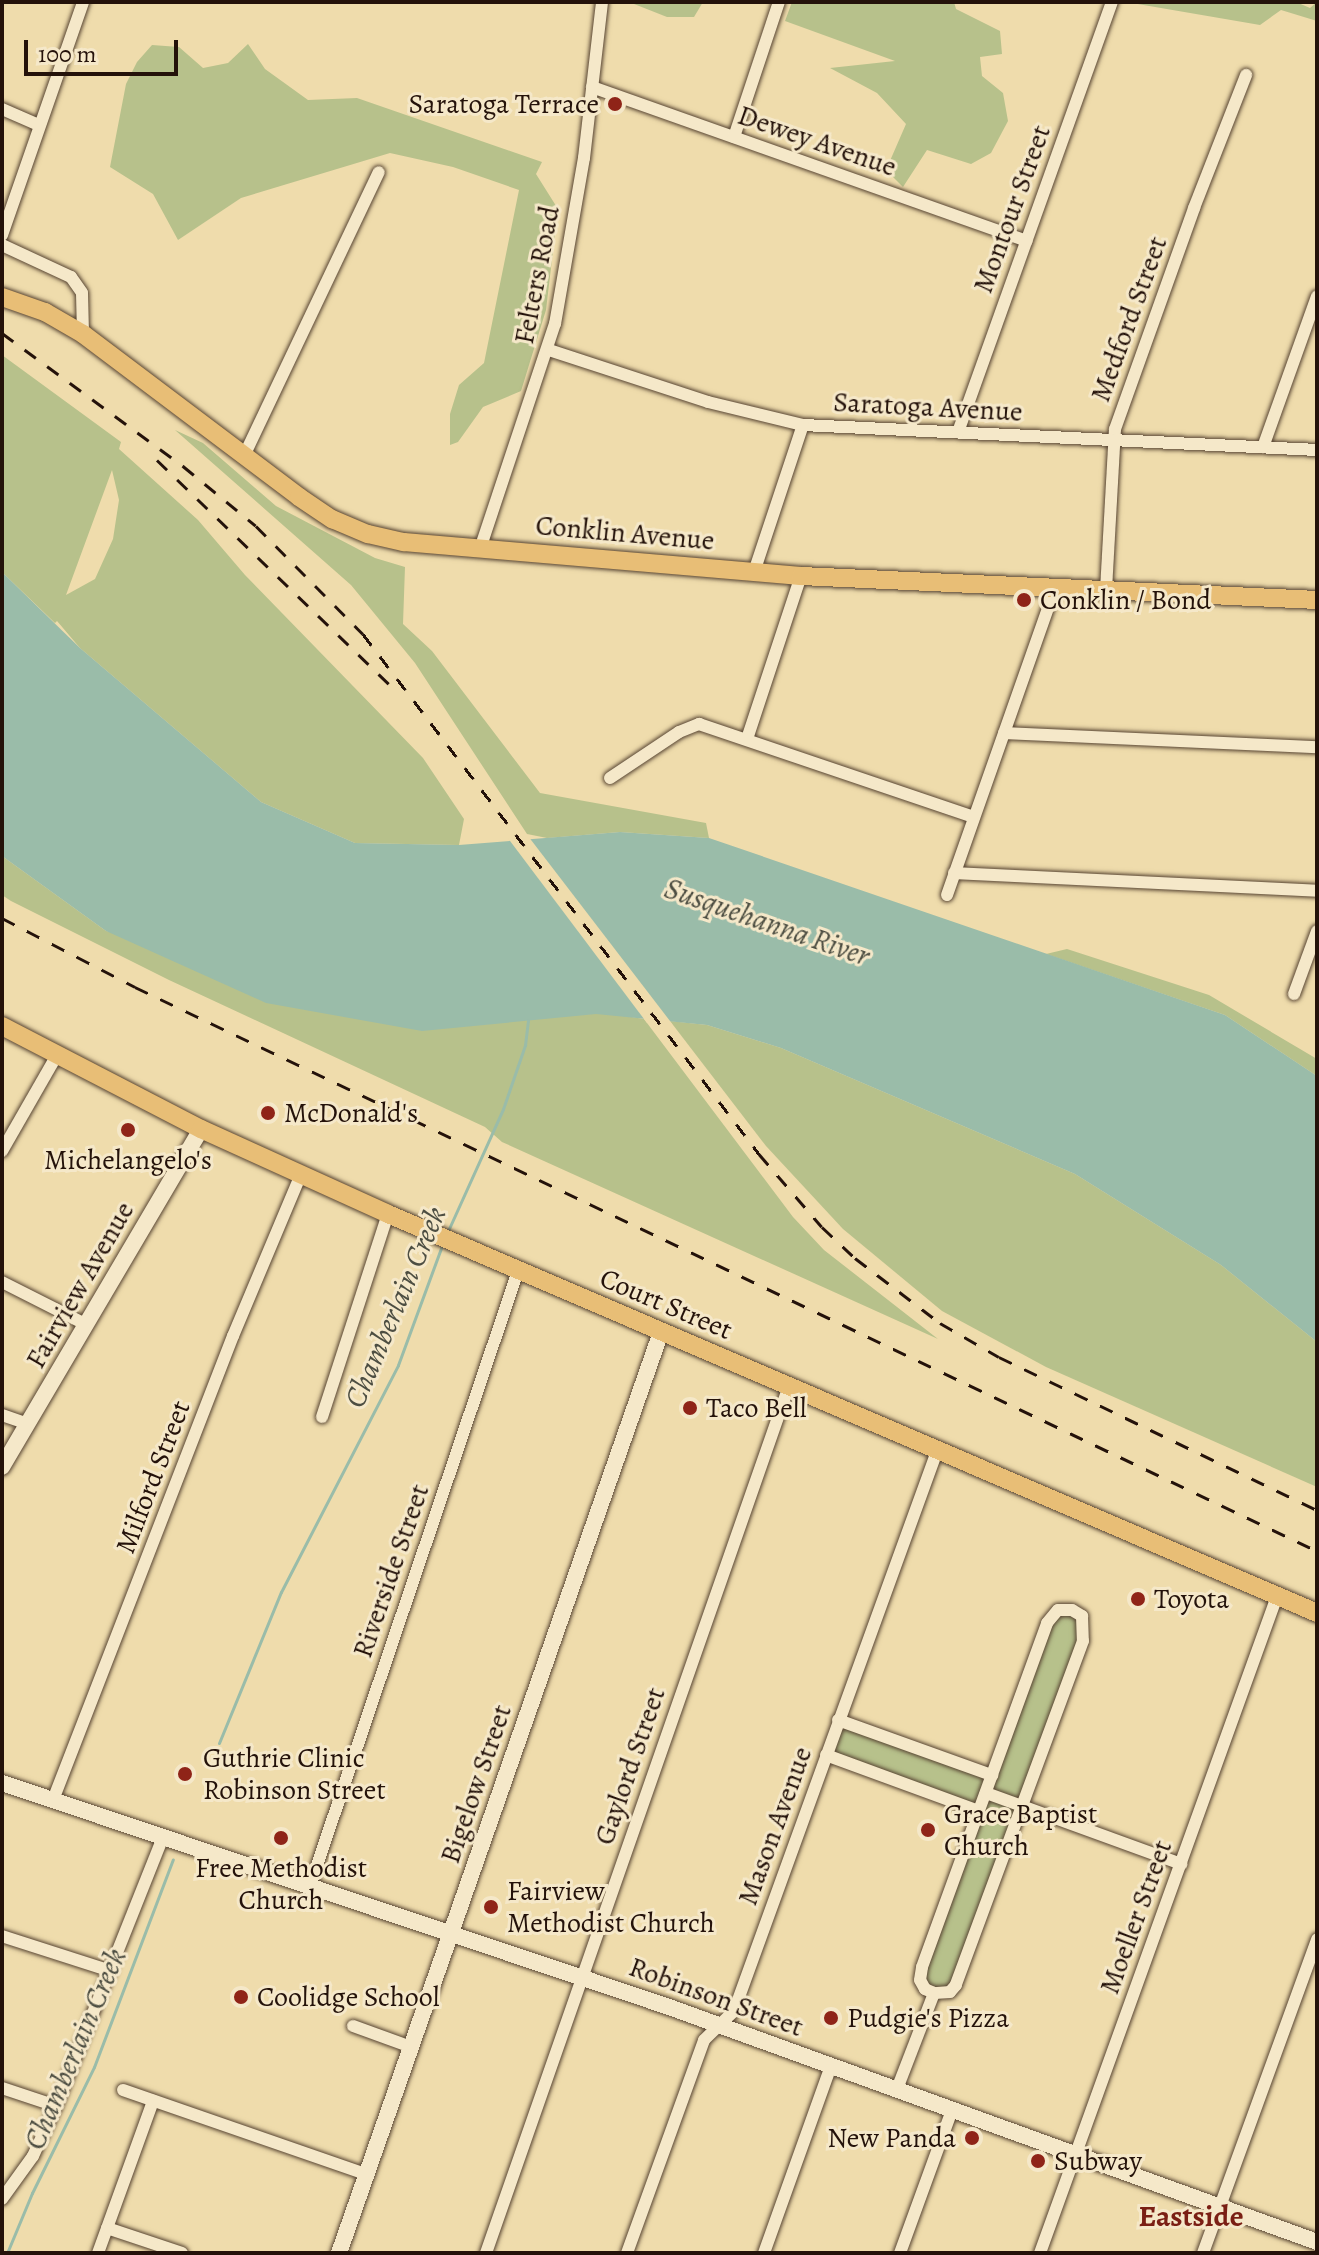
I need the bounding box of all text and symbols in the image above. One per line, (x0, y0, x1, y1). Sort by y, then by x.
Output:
scale bar (28, 24, 182, 74)
text: 100 m (38, 38, 97, 70)
place label: Saratoga Terrace (408, 87, 599, 121)
marker: Saratoga Terrace (606, 95, 624, 113)
street label: Dewey Avenue (733, 98, 901, 184)
street label: Montour Street (966, 121, 1058, 297)
street label: Felters Road (507, 203, 567, 347)
street label: Medford Street (1084, 232, 1174, 406)
street label: Saratoga Avenue (832, 385, 1024, 429)
street label: Conklin Avenue (534, 508, 716, 558)
place label: Conklin / Bond (1040, 583, 1211, 617)
marker: Conklin / Bond (1015, 591, 1033, 609)
water label: Susquehanna River (660, 870, 874, 974)
place label: McDonald's (284, 1096, 418, 1130)
marker: McDonald's (259, 1104, 277, 1122)
marker: Michelangelo's (119, 1121, 137, 1139)
place label: Michelangelo's (44, 1143, 212, 1177)
street label: Fairview Avenue (19, 1196, 141, 1374)
water label: Chamberlain Creek (336, 1201, 454, 1413)
street label: Court Street (595, 1261, 737, 1347)
place label: Taco Bell (706, 1391, 807, 1425)
street label: Milford Street (109, 1396, 197, 1558)
marker: Taco Bell (681, 1399, 699, 1417)
street label: Riverside Street (346, 1480, 436, 1662)
place label: Toyota (1154, 1582, 1229, 1616)
marker: Toyota (1129, 1590, 1147, 1608)
street label: Gaylord Street (587, 1683, 673, 1849)
street label: Bigelow Street (433, 1700, 519, 1868)
place label: Guthrie Clinic Robinson Street (203, 1741, 386, 1807)
street label: Mason Avenue (731, 1742, 819, 1910)
marker: Guthrie Clinic Robinson Street (174, 1763, 196, 1785)
place label: Grace Baptist Church (944, 1797, 1097, 1863)
marker: Grace Baptist Church (919, 1821, 937, 1839)
marker: Free Methodist Church (272, 1829, 290, 1847)
street label: Moeller Street (1093, 1836, 1179, 1998)
place label: Free Methodist Church (195, 1851, 367, 1917)
place label: Fairview Methodist Church (507, 1874, 715, 1940)
marker: Fairview Methodist Church (482, 1898, 500, 1916)
water label: Chamberlain Creek (16, 1943, 134, 2155)
street label: Robinson Street (624, 1950, 808, 2044)
place label: Coolidge School (257, 1980, 440, 2014)
marker: Coolidge School (232, 1988, 250, 2006)
place label: Pudgie's Pizza (847, 2001, 1009, 2035)
marker: Pudgie's Pizza (822, 2009, 840, 2027)
place label: New Panda (827, 2121, 956, 2155)
marker: New Panda (963, 2129, 981, 2147)
place label: Subway (1054, 2144, 1142, 2178)
marker: Subway (1029, 2152, 1047, 2170)
district label: Eastside (1138, 2198, 1244, 2234)

